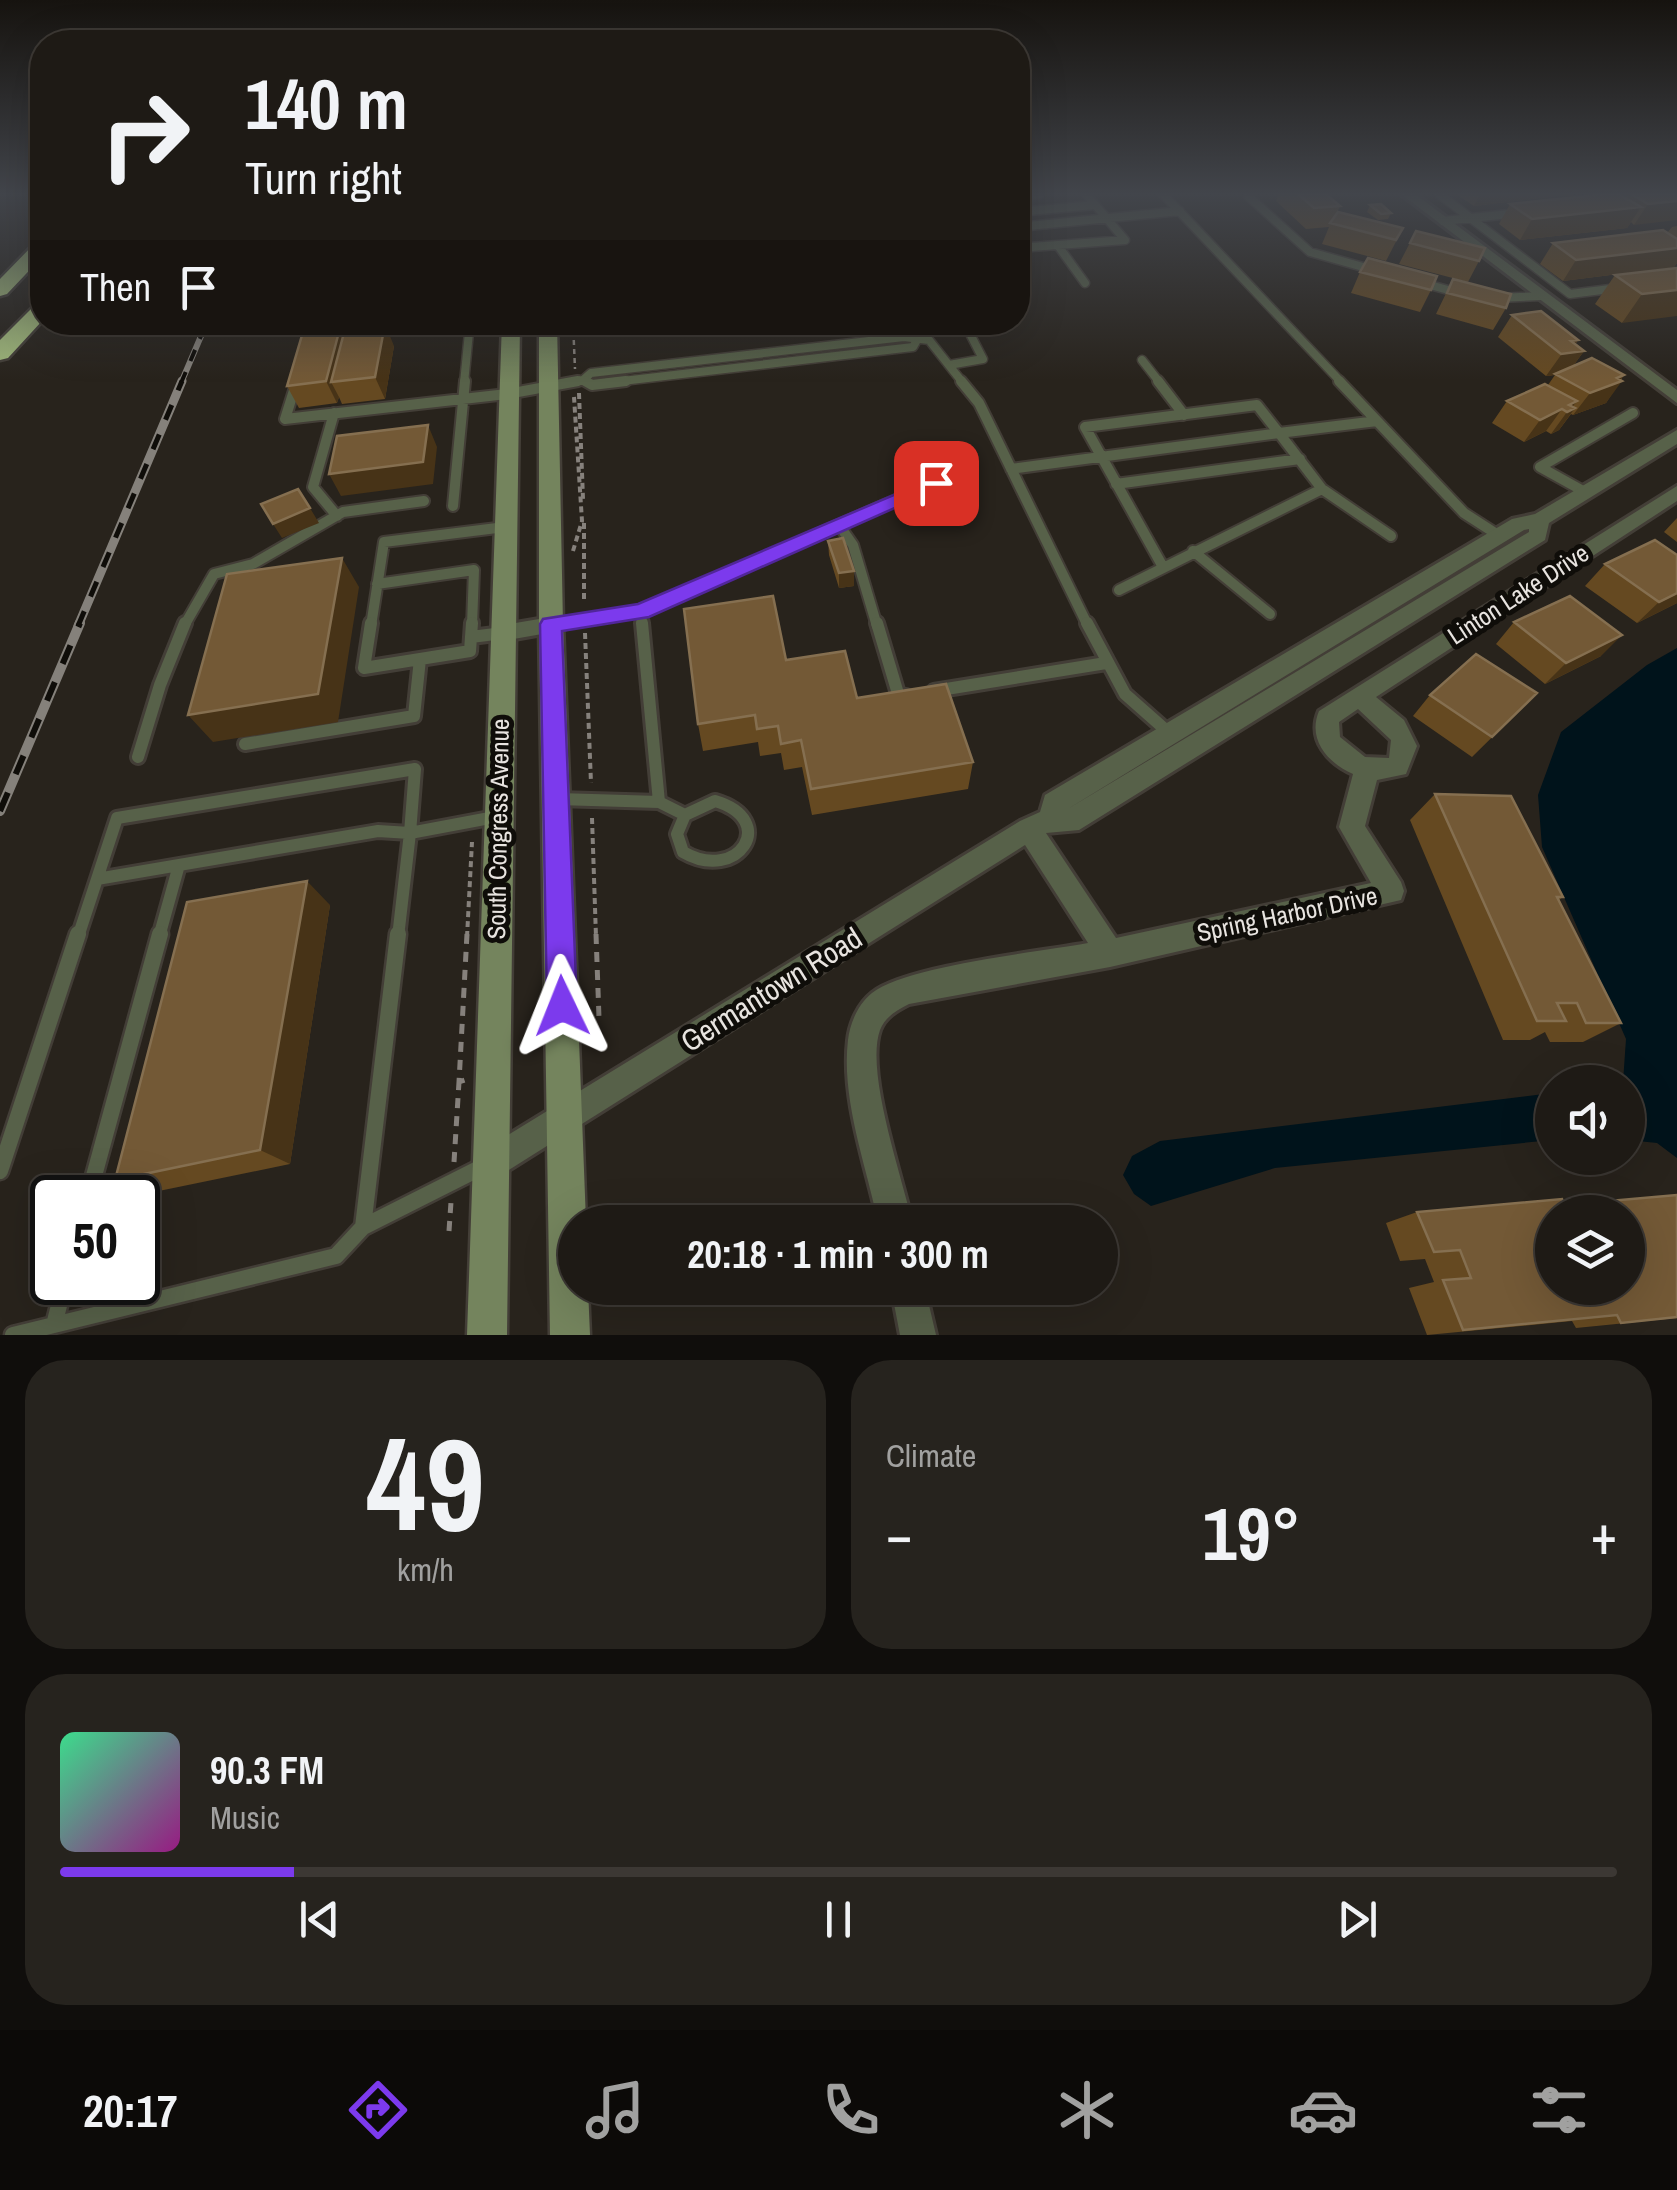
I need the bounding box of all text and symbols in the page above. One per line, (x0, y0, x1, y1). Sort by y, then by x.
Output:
text: 140 m (245, 57, 408, 151)
icon: right (80, 70, 210, 200)
text: Turn right (245, 147, 402, 208)
icon: arrive (171, 260, 226, 315)
text: Then (80, 262, 151, 313)
pin (894, 441, 979, 526)
icon: arrive (909, 456, 964, 511)
street label: Linton Lake Drive (1441, 536, 1595, 652)
street label: South Congress Avenue (479, 718, 517, 940)
street label: Spring Harbor Drive (1194, 878, 1380, 950)
street label: Germantown Road (673, 917, 869, 1061)
position arrow (510, 954, 614, 1058)
map controls (1535, 1065, 1645, 1305)
button: sound (1535, 1065, 1645, 1175)
speed limit sign: 50 (30, 1175, 160, 1305)
button: layers (1535, 1195, 1645, 1305)
text: 20:18 · 1 min · 300 m (687, 1229, 989, 1280)
text: 49 (366, 1395, 485, 1571)
text: Climate (886, 1434, 976, 1477)
text: 19° (1202, 1482, 1301, 1583)
text: − (886, 1497, 912, 1571)
text: + (1591, 1497, 1617, 1571)
text: km/h (397, 1548, 454, 1591)
text: 90.3 FM (210, 1745, 324, 1796)
text: Music (210, 1796, 280, 1839)
icon: previous (292, 1892, 347, 1947)
icon: pause (811, 1892, 866, 1947)
icon: next (1330, 1892, 1385, 1947)
icon: directions (343, 2075, 413, 2145)
icon: music (580, 2075, 650, 2145)
icon: phone (816, 2075, 886, 2145)
icon: climate (1052, 2075, 1122, 2145)
icon: car (1288, 2075, 1358, 2145)
icon: filters (1524, 2075, 1594, 2145)
text: 20:17 (83, 2080, 177, 2141)

